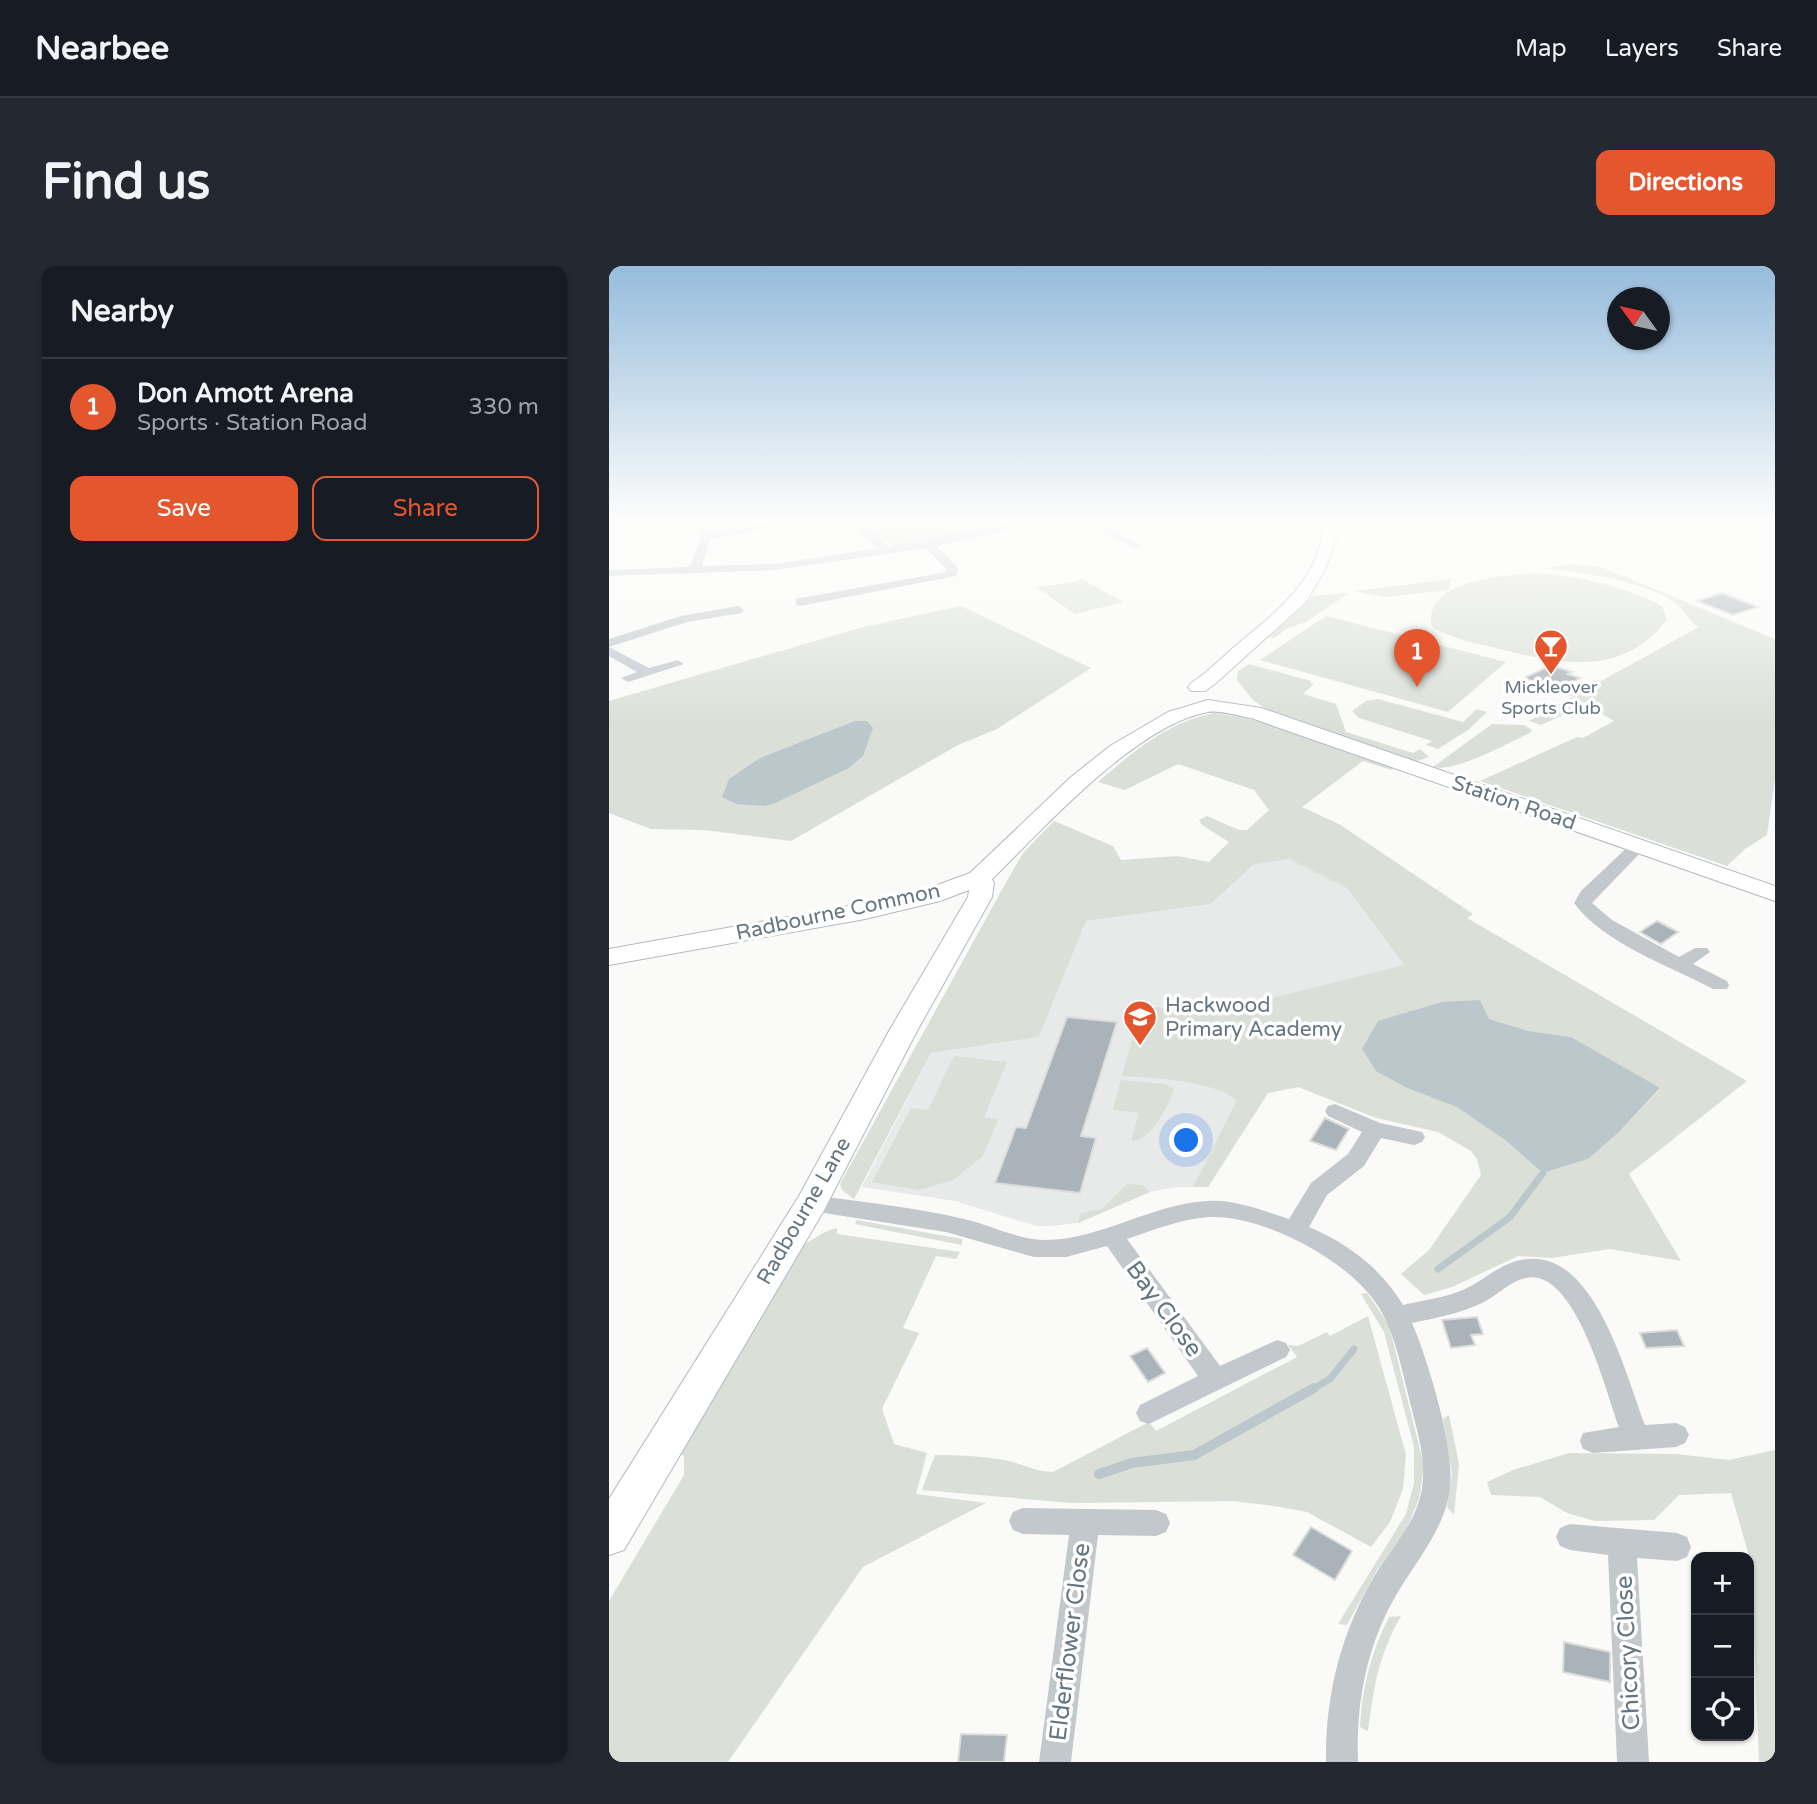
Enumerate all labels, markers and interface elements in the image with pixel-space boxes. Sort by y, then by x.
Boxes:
text: Nearbee [35,29,169,68]
text: Map [1515,34,1567,63]
text: Layers [1605,34,1679,63]
text: Share [1717,34,1782,63]
button: Directions [1596,150,1775,215]
text: Find us [42,153,210,212]
north arrow [1607,287,1670,350]
text: Nearby [70,293,174,330]
text: Don Amott Arena [137,378,354,409]
text: 1 [86,393,100,421]
text: 330 m [469,393,539,421]
text: Sports · Station Road [137,409,367,437]
button: Save [70,476,298,541]
button: Share [312,476,539,541]
bar icon: Mickleover Sports Club [1532,627,1570,676]
pin: 1 [1394,629,1440,687]
place label: Mickleover Sports Club [1501,676,1601,719]
street label: Station Road [1449,770,1579,836]
street label: Radbourne Common [734,878,942,946]
place label: Hackwood Primary Academy [1165,993,1342,1042]
school or university icon: Hackwood Primary Academy [1121,998,1159,1047]
your location [1169,1123,1203,1157]
street label: Radbourne Lane [752,1133,856,1289]
street label: Bay Close [1120,1255,1208,1363]
street label: Elderflower Close [1043,1541,1097,1743]
map controls [1691,1552,1754,1741]
button: + [1691,1552,1754,1615]
street label: Chicory Close [1609,1575,1647,1731]
button: − [1691,1615,1754,1678]
button: locate [1691,1678,1754,1741]

